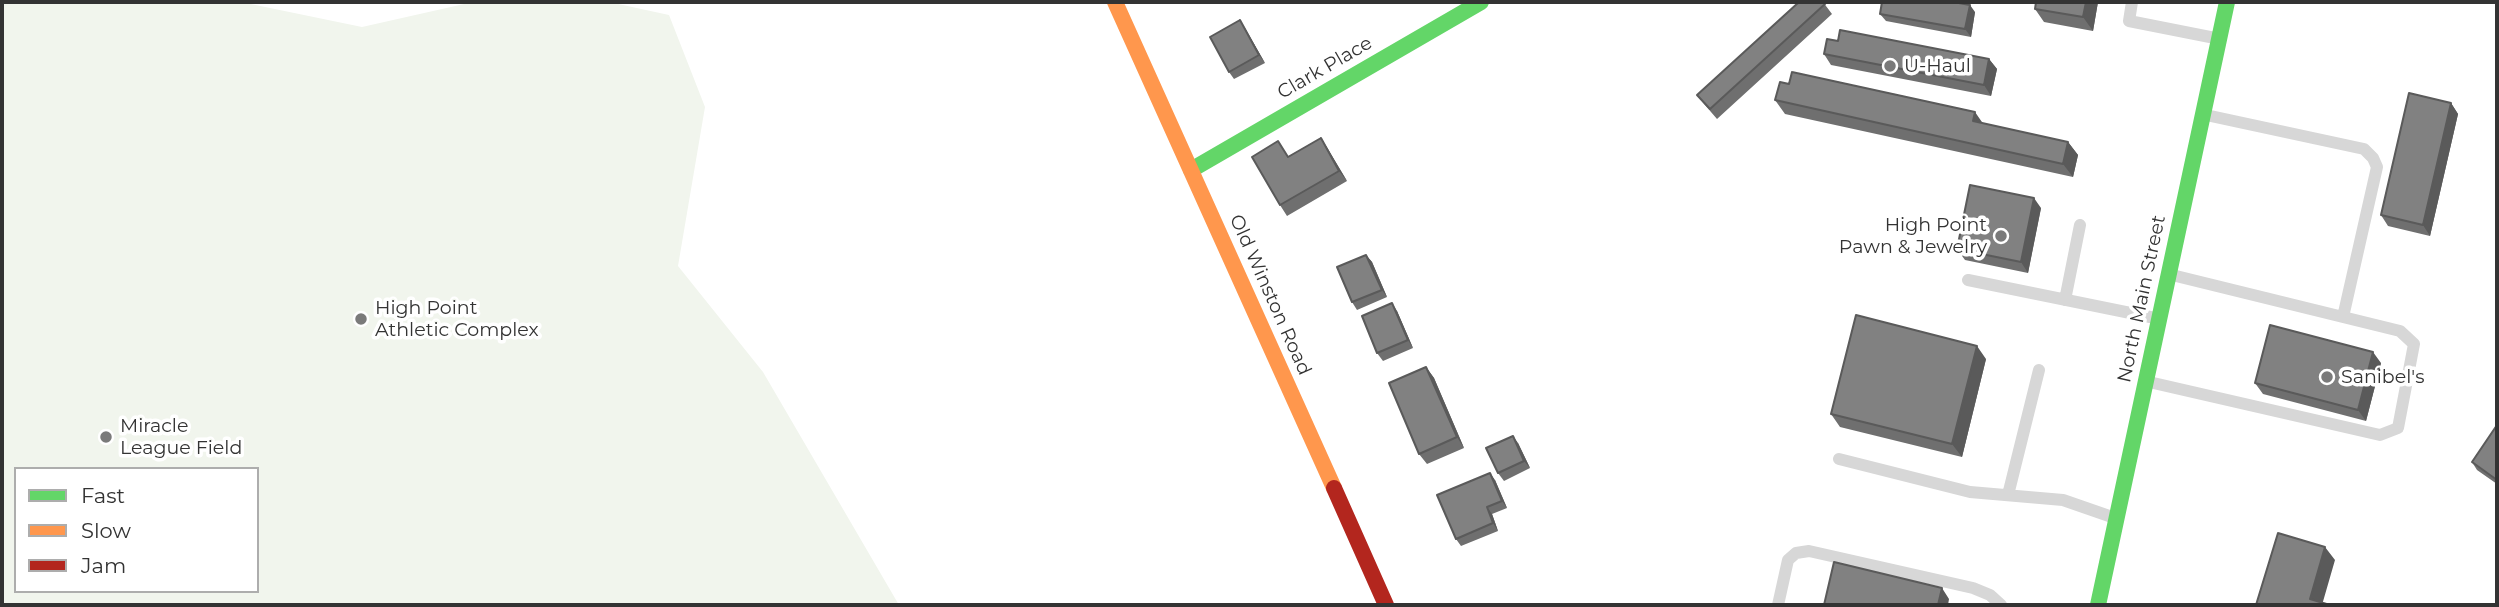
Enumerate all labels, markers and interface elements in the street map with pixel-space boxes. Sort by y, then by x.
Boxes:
street label: Clark Place [1274,32,1376,104]
place label: U-Haul [1904,55,1971,77]
marker: U-Haul [1882,58,1898,74]
street label: Old Winston Road [1224,211,1316,379]
street label: North Main Street [2113,213,2171,385]
place label: High Point Pawn & Jewelry [1839,214,1987,258]
marker: High Point Pawn & Jewelry [1993,228,2009,244]
place label: High Point Athletic Complex [375,297,539,341]
marker: High Point Athletic Complex [353,311,369,327]
place label: Sanibel's [2341,366,2424,388]
marker: Sanibel's [2319,369,2335,385]
place label: Miracle League Field [120,415,242,459]
marker: Miracle League Field [98,429,114,445]
legend [14,467,259,593]
text: Fast [81,483,125,508]
text: Slow [81,518,131,543]
text: Jam [81,553,126,578]

